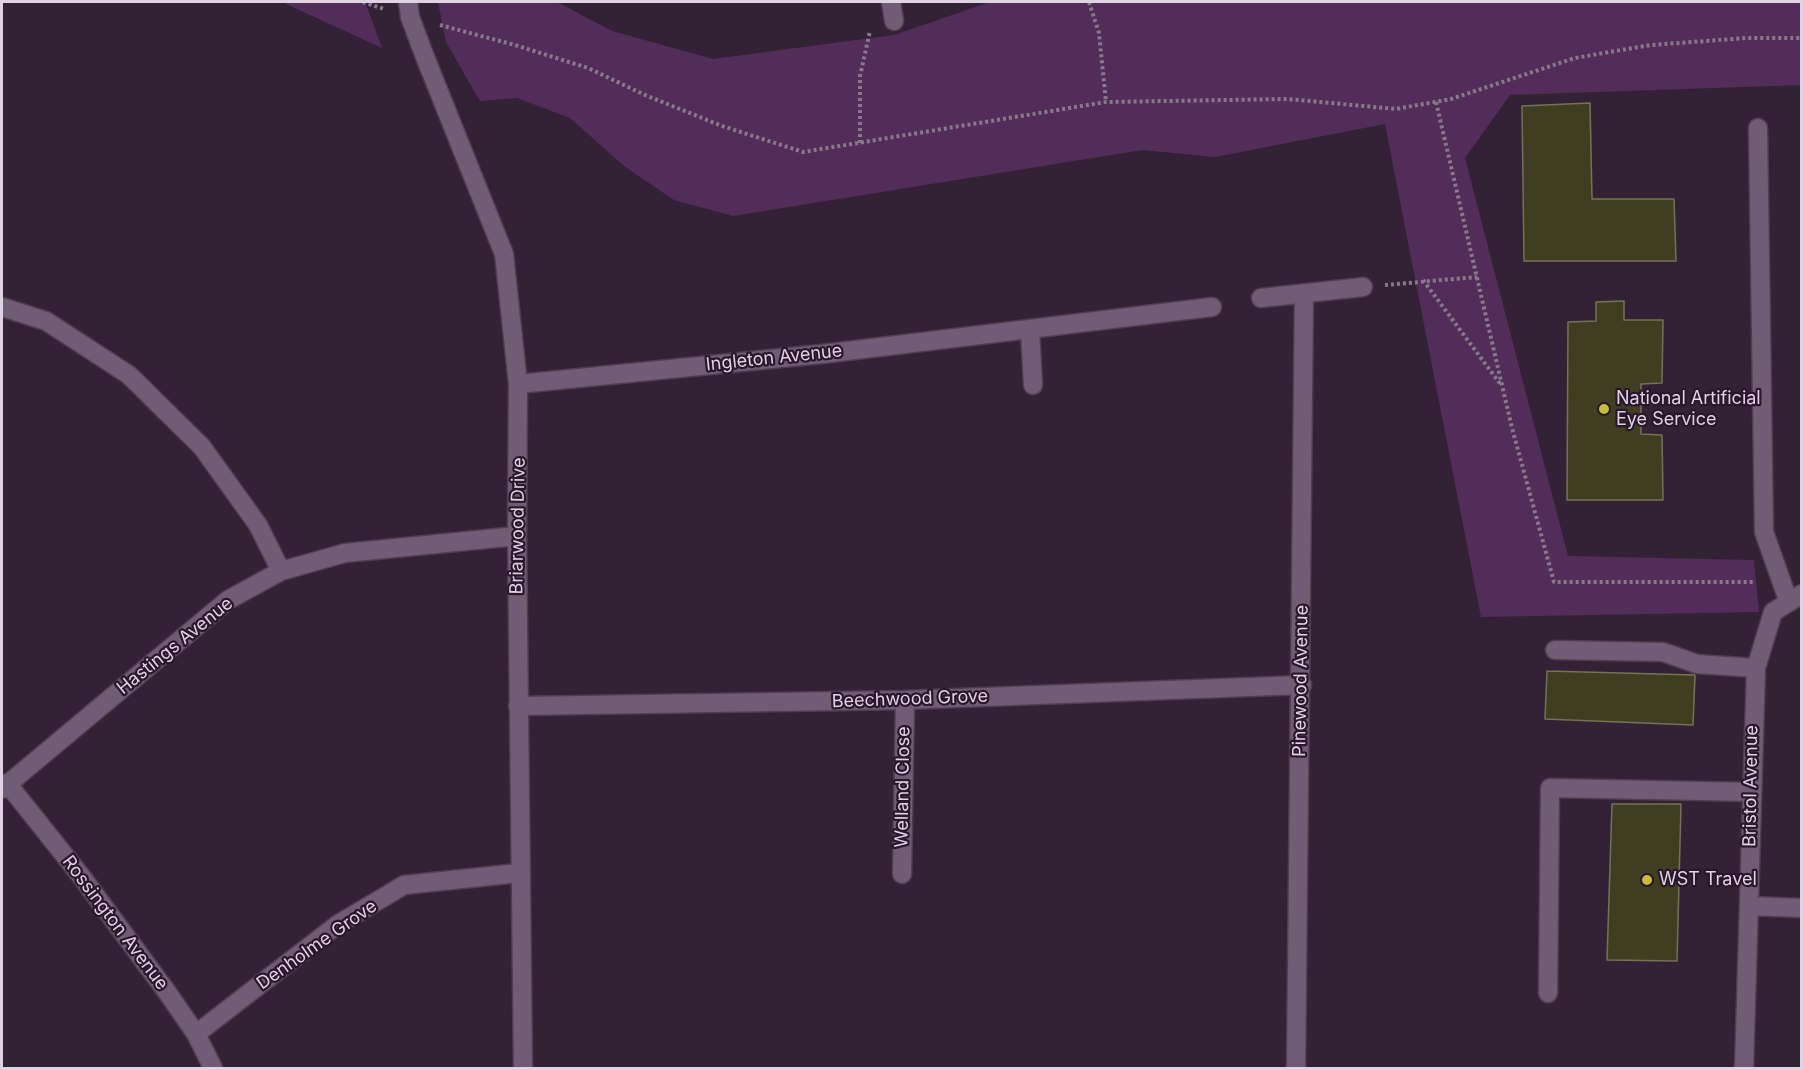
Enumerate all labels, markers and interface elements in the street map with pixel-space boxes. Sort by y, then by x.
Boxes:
street label: Ingleton Avenue [705,340,843,376]
place label: National Artificial Eye Service [1616,388,1761,430]
marker: National Artificial Eye Service [1597,402,1611,416]
street label: Briarwood Drive [506,457,530,595]
street label: Hastings Avenue [113,593,237,699]
street label: Pinewood Avenue [1289,605,1313,757]
street label: Beechwood Grove [831,685,989,713]
street label: Bristol Avenue [1739,725,1763,847]
street label: Welland Close [891,726,915,848]
street label: Rossington Avenue [57,852,173,994]
place label: WST Travel [1659,869,1757,891]
marker: WST Travel [1640,873,1654,887]
street label: Denholme Grove [253,895,381,995]

